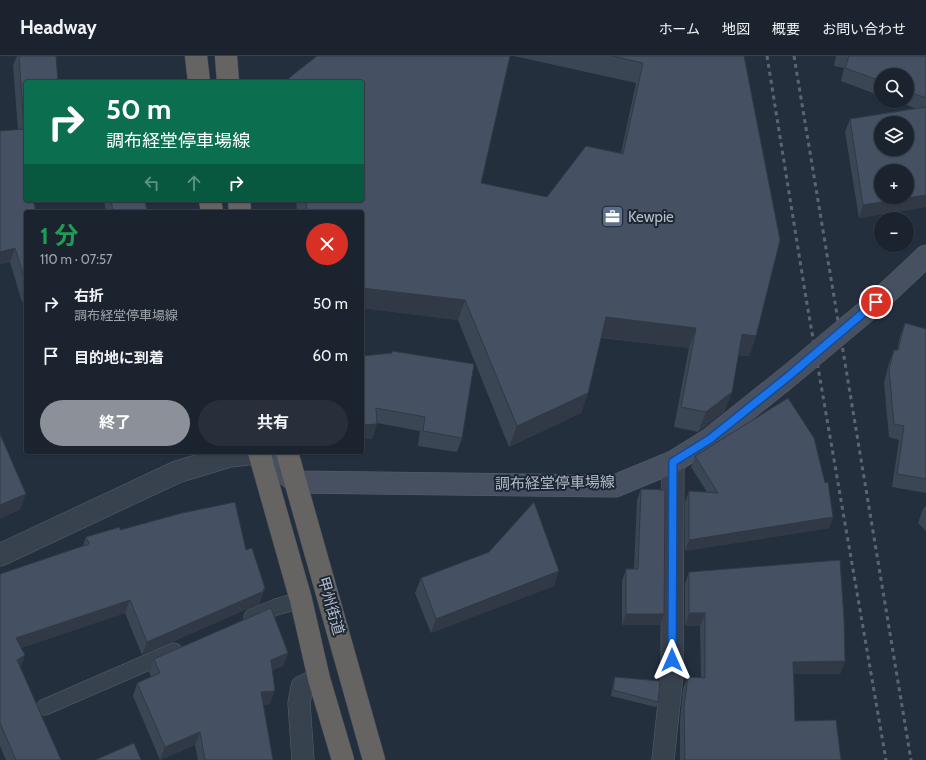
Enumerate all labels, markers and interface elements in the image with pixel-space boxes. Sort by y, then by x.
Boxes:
text: Headway [20,16,97,39]
text: ホーム [658,20,700,38]
text: 地図 [722,20,750,38]
text: 概要 [772,20,800,38]
text: お問い合わせ [822,20,906,38]
map controls [874,68,914,252]
button: search [874,68,914,108]
text: 50 m [106,92,171,126]
icon: right [40,96,92,148]
button: layers [874,116,914,156]
text: 調布経堂停車場線 [106,130,250,152]
button: + [874,164,914,204]
icon: left [141,172,163,194]
icon: ahead [183,172,205,194]
icon: right [225,172,247,194]
office icon: Kewpie [599,204,625,230]
place label: Kewpie [628,208,674,226]
button: − [874,212,914,252]
text: 1 分 [40,221,78,250]
button: close [306,223,348,265]
text: 110 m · 07:57 [40,251,113,267]
pin [859,285,893,319]
text: 右折 [74,287,104,305]
icon: arrive [865,291,887,313]
icon: right [40,293,62,315]
text: 50 m [313,295,348,313]
text: 調布経堂停車場線 [74,307,178,323]
icon: arrive [40,345,62,367]
text: 60 m [312,347,348,365]
text: 目的地に到着 [74,349,164,367]
button: 終了 [40,400,190,446]
button: 共有 [198,400,348,446]
street label: 調布経堂停車場線 [495,473,615,493]
street label: 甲州街道 [314,575,348,637]
position arrow [651,639,693,681]

